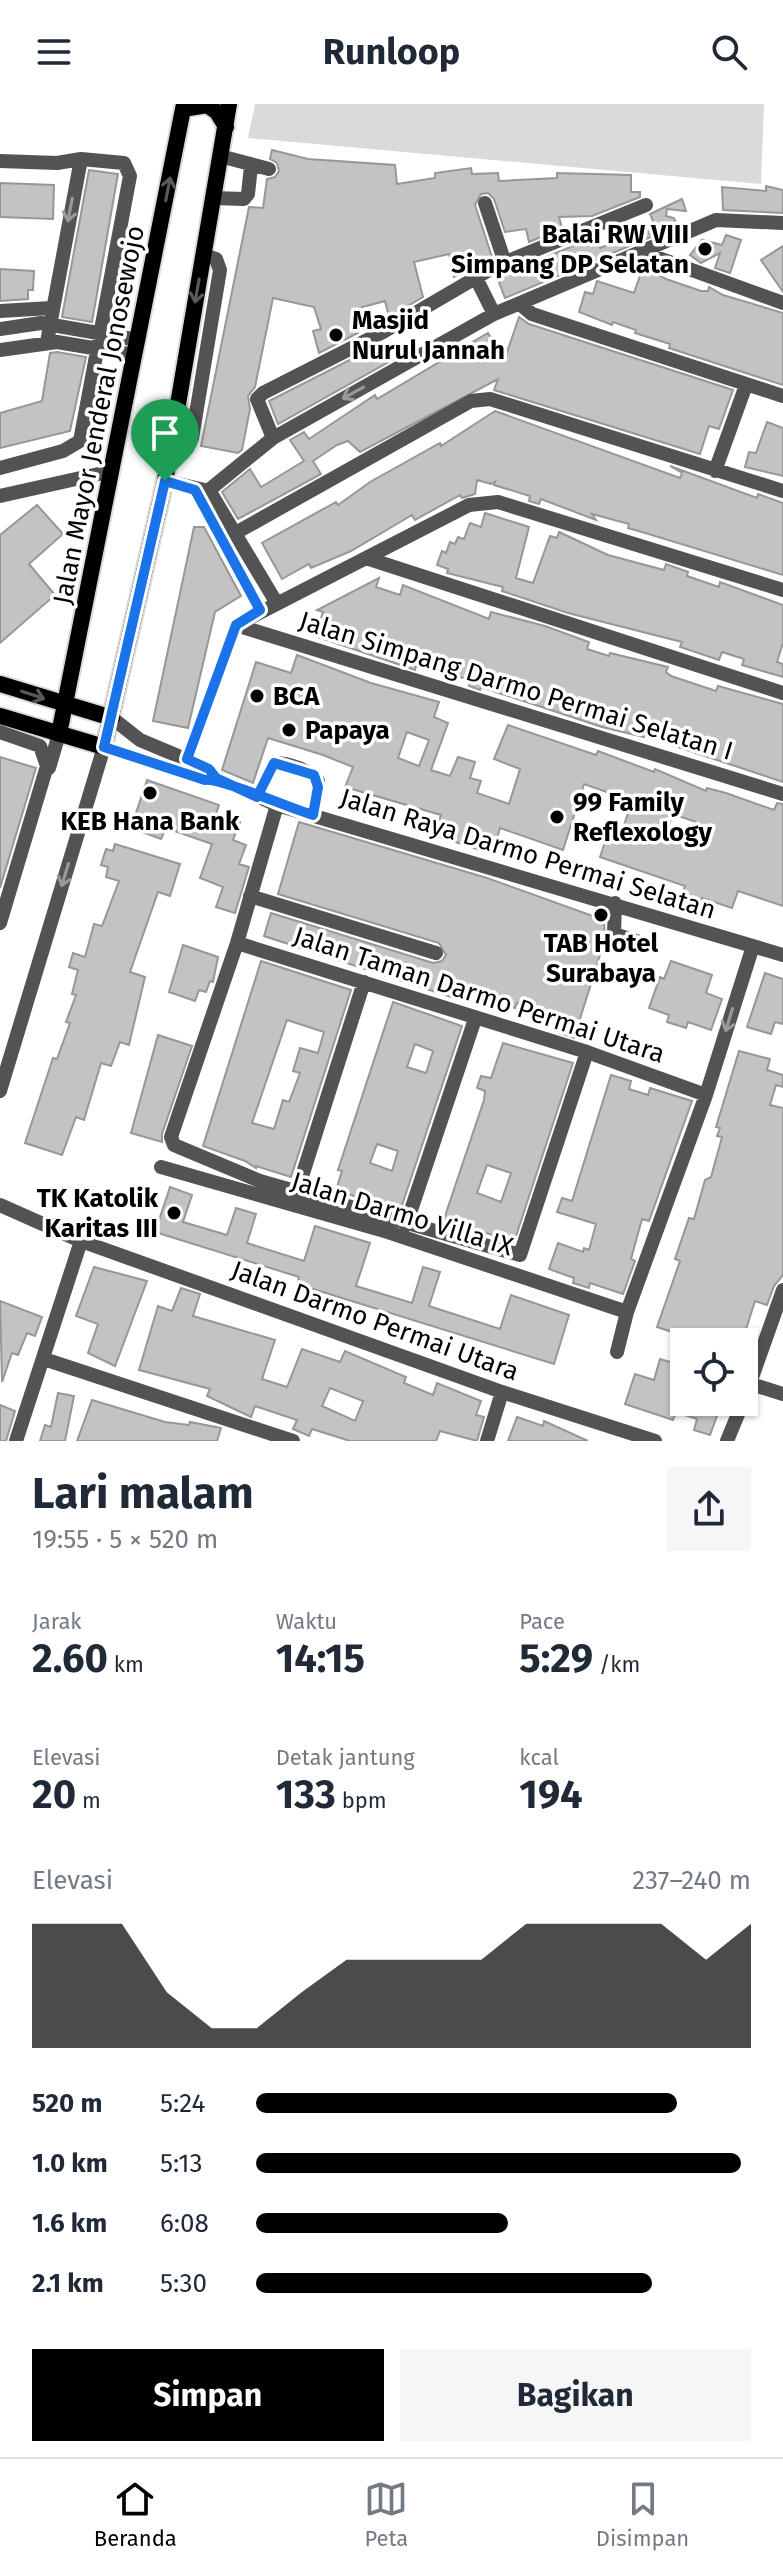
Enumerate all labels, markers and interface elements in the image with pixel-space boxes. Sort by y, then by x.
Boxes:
icon: menu [32,30,76,74]
text: Runloop [323,30,460,74]
icon: search [707,30,751,74]
one-way arrow [161,177,176,203]
one-way arrow [62,197,77,222]
place label: Balai RW VIII Simpang DP Selatan [451,219,689,280]
street label: Jalan Mayor Jenderal Jonosewojo [47,223,151,607]
marker: Balai RW VIII Simpang DP Selatan [696,240,714,258]
one-way arrow [188,278,203,303]
place label: Masjid Nurul Jannah [352,305,505,366]
marker: Masjid Nurul Jannah [327,326,345,344]
one-way arrow [341,386,365,401]
pin [131,399,199,481]
icon: arrive [143,411,187,455]
street label: Jalan Simpang Darmo Permai Selatan I [296,605,736,767]
place label: BCA [273,681,320,712]
marker: BCA [248,687,266,705]
one-way arrow [20,689,45,703]
place label: Papaya [305,715,390,746]
marker: Papaya [280,721,298,739]
street label: Jalan Raya Darmo Permai Selatan [337,782,719,926]
marker: KEB Hana Bank [141,784,159,802]
place label: 99 Family Reflexology [573,787,713,848]
place label: KEB Hana Bank [61,806,240,837]
marker: 99 Family Reflexology [548,808,566,826]
one-way arrow [57,862,71,887]
marker: TAB Hotel Surabaya [592,906,610,924]
street label: Jalan Taman Darmo Permai Utara [289,920,669,1070]
place label: TAB Hotel Surabaya [544,928,658,989]
one-way arrow [721,1007,736,1033]
street label: Jalan Darmo Villa IX [287,1166,517,1262]
place label: TK Katolik Karitas III [37,1183,159,1244]
marker: TK Katolik Karitas III [165,1204,183,1222]
street label: Jalan Darmo Permai Utara [227,1255,523,1387]
map controls [670,1328,758,1416]
button: locate [670,1328,758,1416]
text: Lari malam [32,1467,254,1520]
button: share [667,1467,751,1551]
text: 19:55 · 5 × 520 m [32,1524,218,1555]
text: Jarak [32,1608,82,1635]
text: Waktu [276,1608,337,1635]
text: Pace [519,1608,565,1635]
text: 2.60 [32,1635,108,1683]
text: 14:15 [276,1635,365,1683]
text: 5:29 [519,1635,593,1683]
text: km [108,1651,144,1678]
text: /km [593,1651,640,1678]
text: Elevasi [32,1744,101,1771]
text: Detak jantung [276,1744,415,1771]
text: kcal [519,1744,559,1771]
text: 20 [32,1771,76,1819]
text: 133 [276,1771,336,1819]
text: 194 [519,1771,583,1819]
text: m [76,1787,101,1814]
text: bpm [336,1787,387,1814]
text: Elevasi [32,1865,113,1896]
text: 237–240 m [632,1865,751,1896]
text: 520 m [32,2088,102,2119]
text: 5:24 [160,2088,205,2119]
text: 1.0 km [32,2148,108,2179]
text: 5:13 [160,2148,202,2179]
text: 1.6 km [32,2208,107,2239]
text: 6:08 [160,2208,209,2239]
text: 2.1 km [32,2268,104,2299]
text: 5:30 [160,2268,207,2299]
button: Simpan [32,2349,384,2441]
button: Bagikan [400,2349,751,2441]
tab: Beranda [94,2477,177,2552]
tab: Peta [364,2477,408,2552]
tab: Disimpan [596,2477,689,2552]

